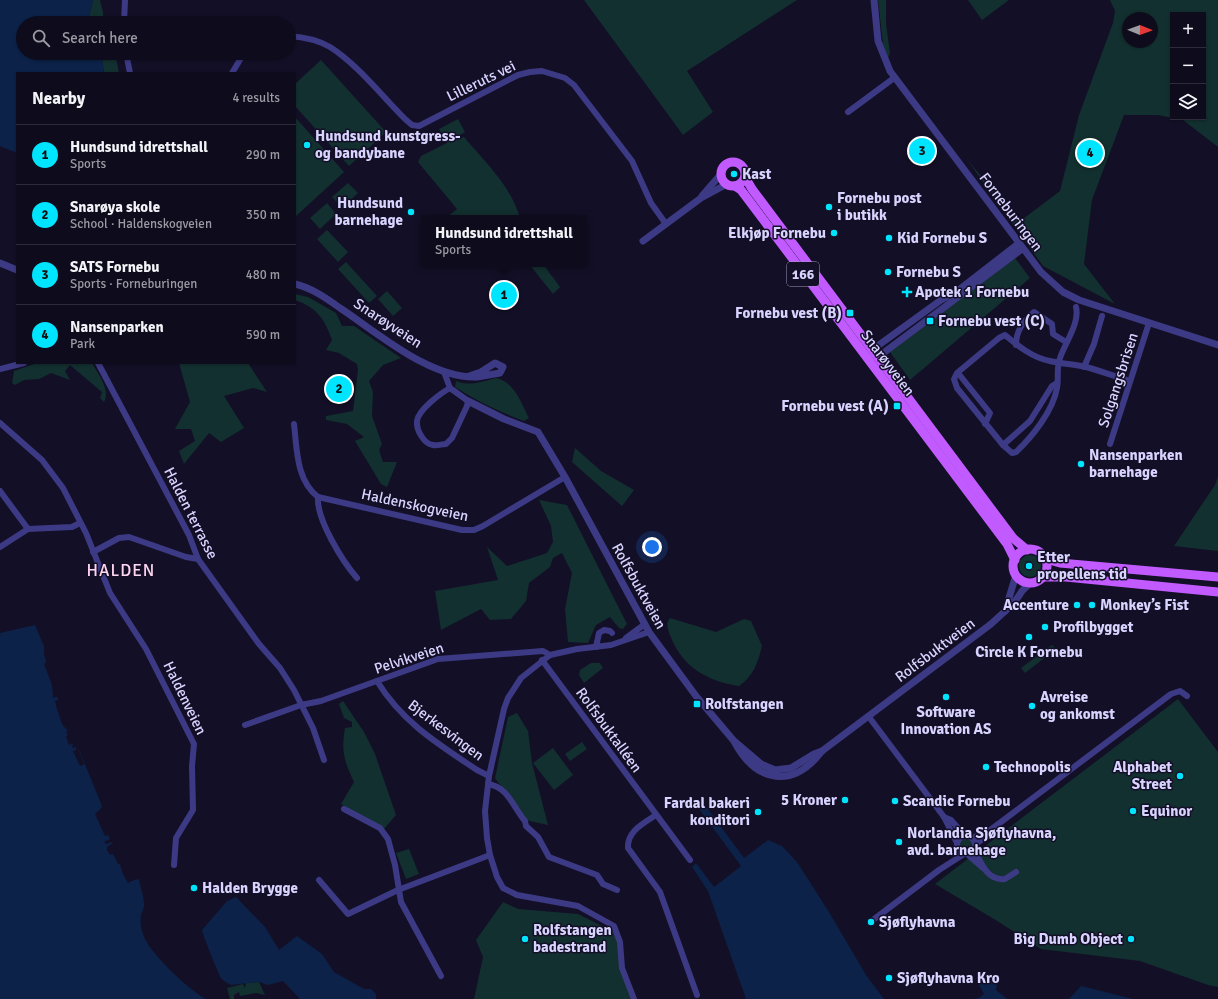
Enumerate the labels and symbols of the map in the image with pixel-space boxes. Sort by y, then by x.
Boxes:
north arrow [1122,12,1158,48]
street label: Lilleruts vei [444,57,518,105]
place label: Hundsund kunstgress- og bandybane [315,127,461,162]
pin: 3 [909,136,935,166]
pin: 4 [1077,138,1103,168]
marker: Hundsund kunstgress- og bandybane [302,140,312,150]
place label: Kast [742,165,772,183]
marker: Kast [729,169,739,179]
street label: Forneburingen [975,169,1047,255]
place label: Fornebu post i butikk [837,189,922,224]
place label: Hundsund barnehage [334,194,403,229]
marker: Fornebu post i butikk [824,202,834,212]
marker: Hundsund barnehage [406,207,416,217]
place label: Elkjøp Fornebu [728,224,826,242]
marker: Elkjøp Fornebu [829,228,839,238]
place label: Kid Fornebu S [897,229,987,247]
marker: Kid Fornebu S [884,233,894,243]
road number: 166 [787,262,819,286]
place label: Fornebu S [896,263,961,281]
marker: Fornebu S [883,267,893,277]
pin: 1 [491,280,517,310]
place label: Apotek 1 Fornebu [915,283,1029,301]
marker: Apotek 1 Fornebu [902,287,912,297]
street label: Snarøyveien [350,294,426,352]
place label: Fornebu vest (B) [735,304,842,322]
marker: Fornebu vest (B) [845,308,855,318]
place label: Fornebu vest (C) [938,312,1045,330]
marker: Fornebu vest (C) [925,316,935,326]
street label: Snarøyveien [857,326,919,400]
street label: Solgangsbrisen [1094,330,1142,430]
pin: 2 [326,374,352,404]
place label: Fornebu vest (A) [781,397,889,415]
marker: Fornebu vest (A) [892,401,902,411]
place label: Nansenparken barnehage [1089,446,1183,481]
marker: Nansenparken barnehage [1076,459,1086,469]
street label: Halden terrasse [160,464,222,562]
street label: Haldenskogveien [360,485,470,525]
your location [642,537,662,557]
street label: Rolfsbuktveien [608,540,670,632]
place label: Etter propellens tid [1037,548,1127,583]
district label: HALDEN [87,560,155,581]
marker: Etter propellens tid [1024,561,1034,571]
place label: Accenture [1003,596,1069,614]
place label: Monkey’s Fist [1100,596,1189,614]
marker: Accenture [1072,600,1082,610]
marker: Monkey’s Fist [1087,600,1097,610]
street label: Rolfsbuktveien [891,614,979,686]
place label: Profilbygget [1053,618,1134,636]
marker: Profilbygget [1040,622,1050,632]
marker: Circle K Fornebu [1024,632,1034,642]
street label: Pelvikveien [372,638,446,678]
place label: Circle K Fornebu [975,643,1083,661]
street label: Haldenveien [160,658,210,738]
street label: Rolfsbuktalléen [572,684,646,776]
place label: Avreise og ankomst [1040,688,1115,723]
marker: Software Innovation AS [941,692,951,702]
place label: Rolfstangen [705,695,784,713]
street label: Bjerkesvingen [405,696,487,764]
marker: Rolfstangen [692,699,702,709]
marker: Avreise og ankomst [1027,701,1037,711]
place label: Software Innovation AS [901,703,991,738]
place label: Technopolis [994,758,1071,776]
place label: Alphabet Street [1113,758,1172,793]
marker: Technopolis [981,762,991,772]
marker: Alphabet Street [1175,771,1185,781]
place label: 5 Kroner [781,791,837,809]
place label: Scandic Fornebu [903,792,1011,810]
place label: Fardal bakeri konditori [664,794,750,829]
marker: 5 Kroner [840,795,850,805]
marker: Scandic Fornebu [890,796,900,806]
place label: Equinor [1141,802,1192,820]
marker: Equinor [1128,806,1138,816]
marker: Fardal bakeri konditori [753,807,763,817]
place label: Norlandia Sjøflyhavna, avd. barnehage [907,824,1056,859]
marker: Norlandia Sjøflyhavna, avd. barnehage [894,837,904,847]
place label: Halden Brygge [202,879,298,897]
marker: Halden Brygge [189,883,199,893]
place label: Sjøflyhavna [879,913,956,931]
marker: Sjøflyhavna [866,917,876,927]
place label: Rolfstangen badestrand [533,921,612,956]
place label: Big Dumb Object [1014,930,1123,948]
marker: Rolfstangen badestrand [520,934,530,944]
marker: Big Dumb Object [1126,934,1136,944]
place label: Sjøflyhavna Kro [897,969,1000,987]
marker: Sjøflyhavna Kro [884,973,894,983]

